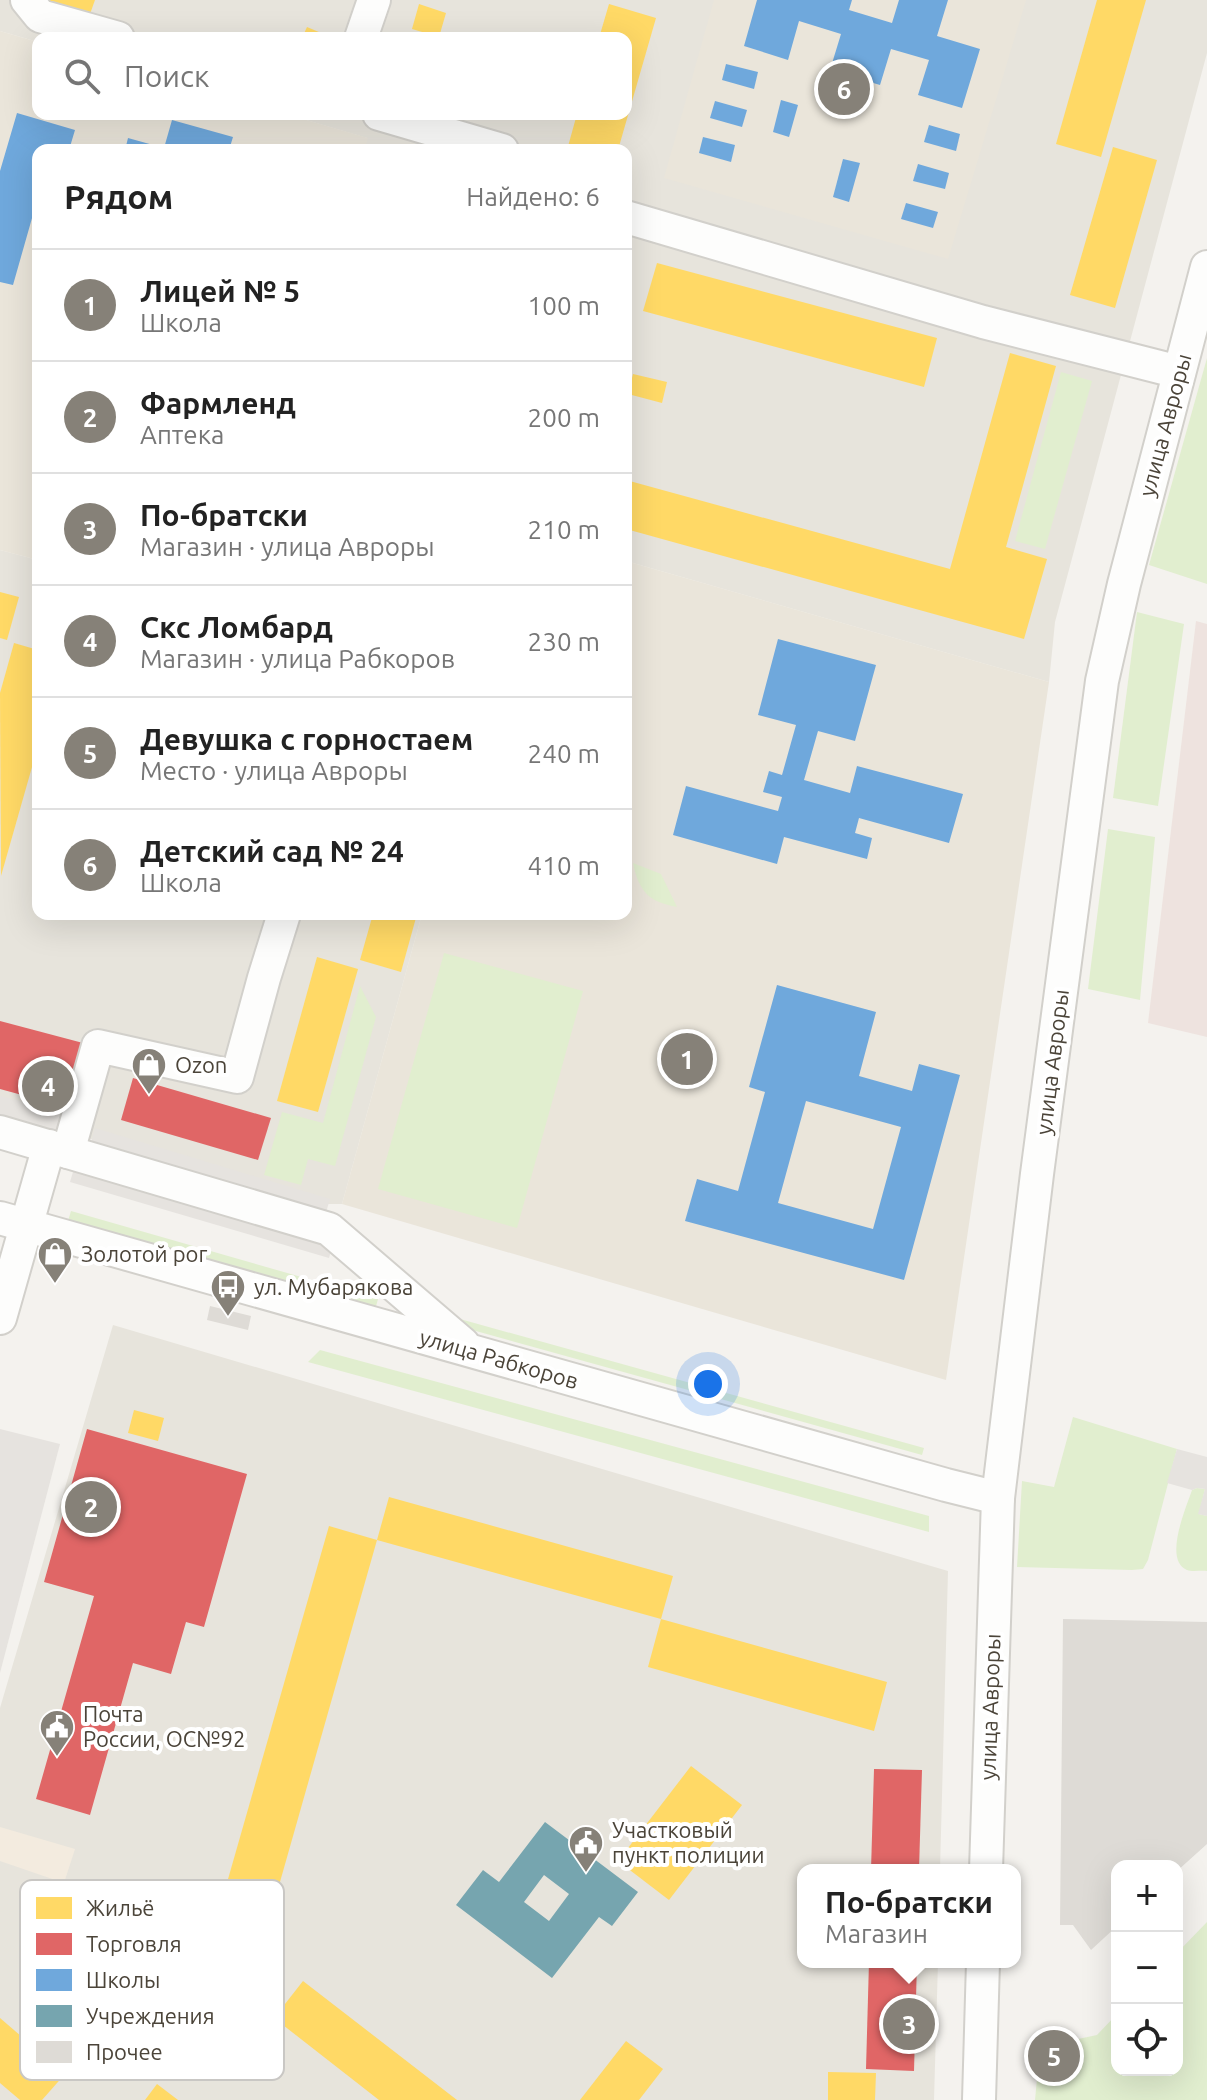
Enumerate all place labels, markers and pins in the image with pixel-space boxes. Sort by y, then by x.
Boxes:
pin: 6 [818,59,870,119]
pin: 1 [661,1029,713,1089]
shop icon: Ozon [130,1046,168,1096]
place label: Ozon [175,1052,227,1077]
pin: 4 [22,1056,74,1116]
shop icon: Золотой рог [36,1235,74,1285]
place label: Золотой рог [81,1241,207,1266]
bus stop icon: ул. Мубарякова [209,1268,247,1318]
place label: ул. Мубарякова [254,1274,413,1299]
pin: 2 [65,1477,117,1537]
place label: Почта России, ОС№92 [83,1701,245,1751]
public building icon: Почта России, ОС№92 [38,1708,76,1758]
place label: Участковый пункт полиции [612,1817,764,1867]
public building icon: Участковый пункт полиции [567,1824,605,1874]
pin: 3 [883,1994,935,2054]
pin: 5 [1028,2026,1080,2086]

